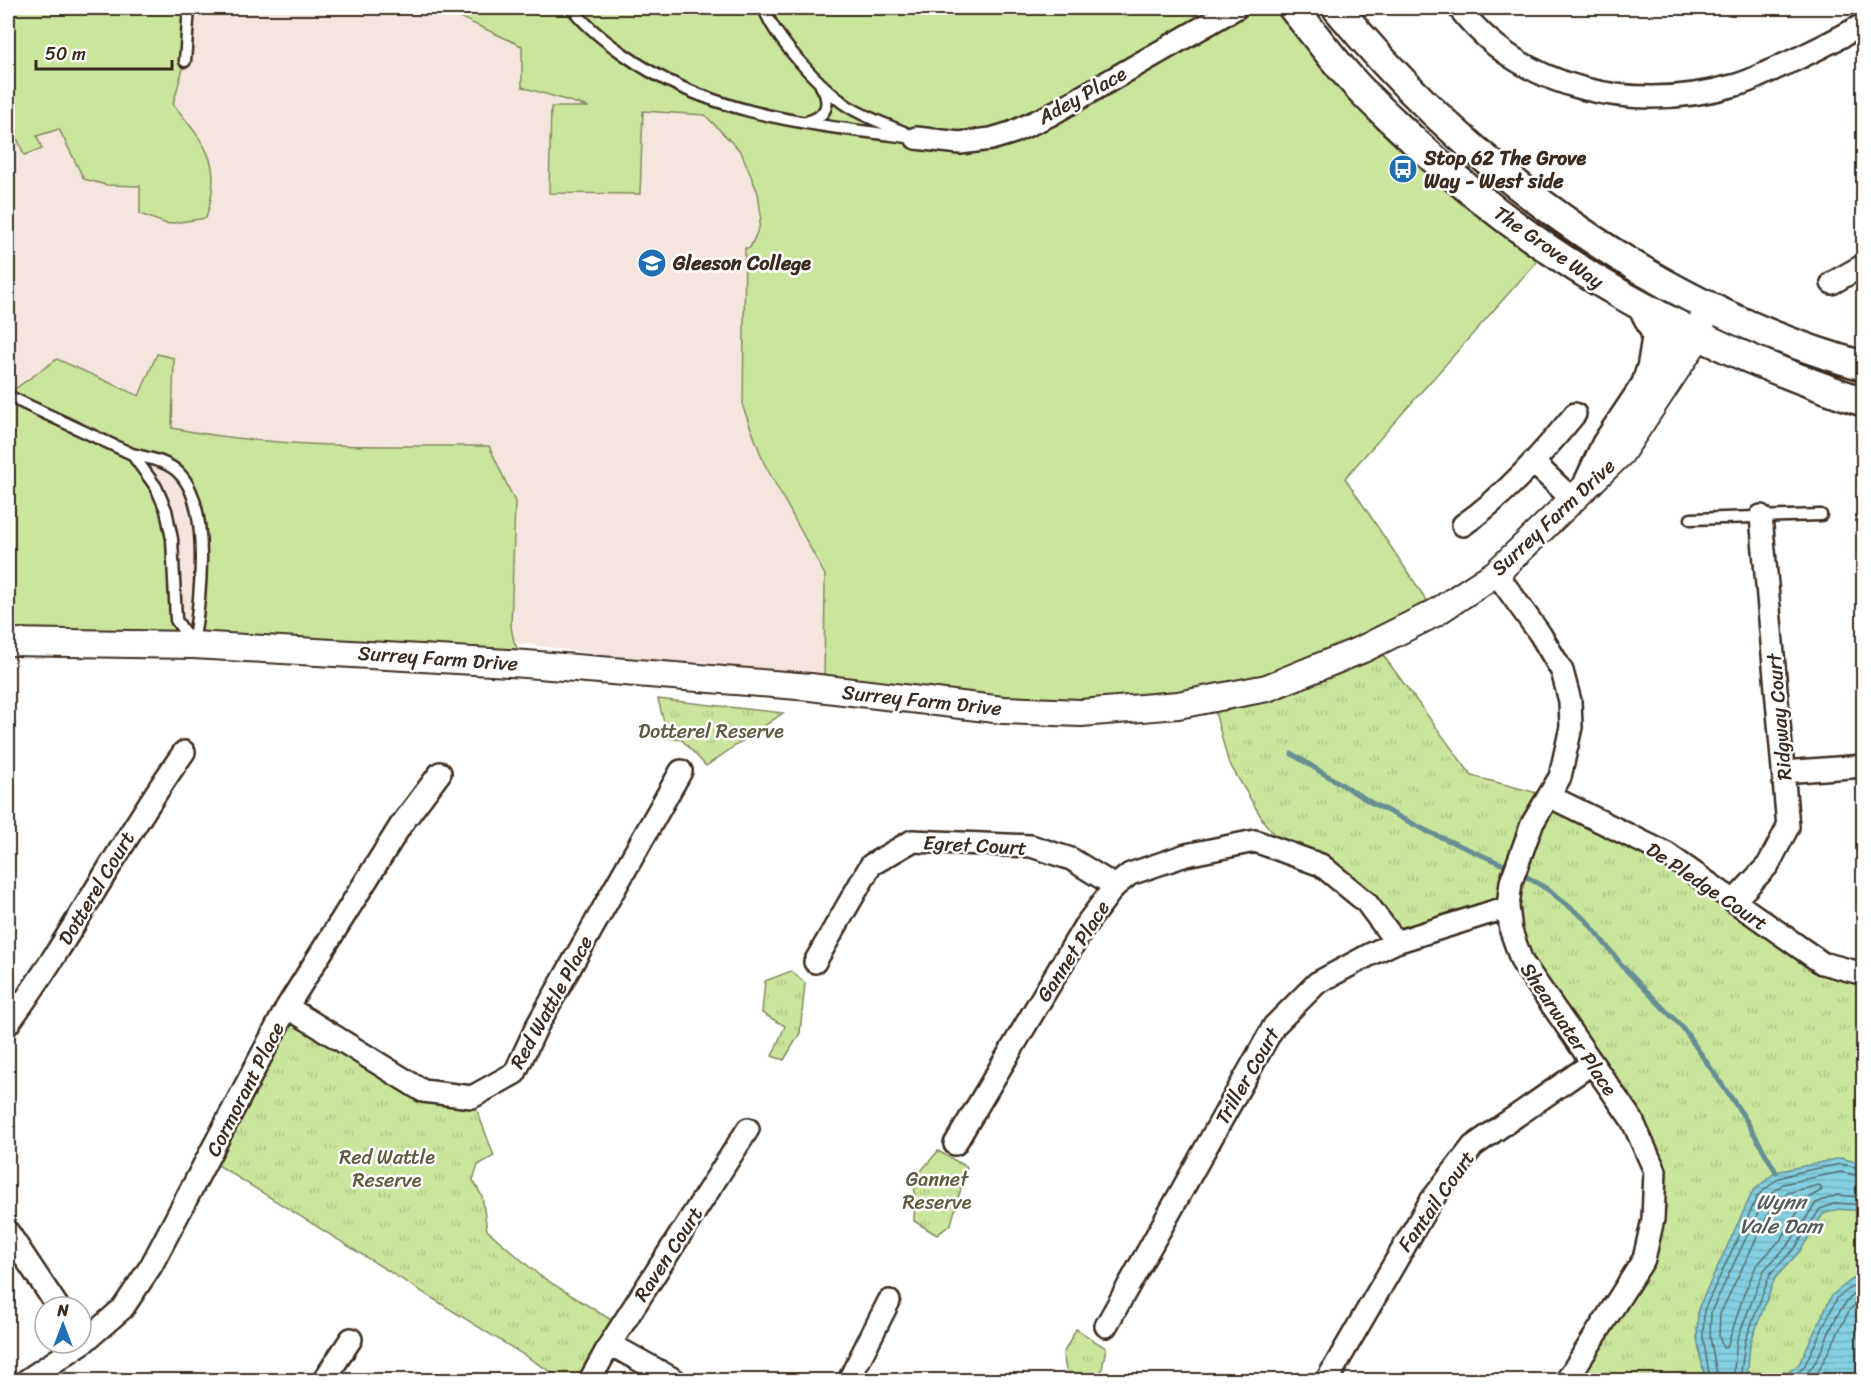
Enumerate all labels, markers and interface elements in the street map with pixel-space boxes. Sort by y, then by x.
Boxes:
scale bar [36,33,172,71]
text: 50 m [45,38,86,70]
street label: Adey Place [1030,56,1133,135]
place label: Stop 62 The Grove Way - West side [1423,141,1587,199]
bus stop icon: Stop 62 The Grove Way - West side [1387,153,1419,185]
street label: The Grove Way [1486,196,1612,299]
place label: Gleeson College [672,246,811,281]
school or university icon: Gleeson College [636,247,668,279]
street label: Surrey Farm Drive [1483,450,1624,585]
street label: Surrey Farm Drive [357,635,519,682]
street label: Ridgway Court [1756,651,1802,782]
street label: Surrey Farm Drive [840,675,1004,726]
park label: Dotterel Reserve [638,714,784,749]
street label: Dotterel Court [48,824,145,952]
street label: Egret Court [923,825,1028,866]
street label: De Pledge Court [1639,832,1775,940]
street label: Gannet Place [1027,893,1120,1009]
street label: Red Wattle Place [500,929,603,1076]
street label: Shearwater Place [1511,955,1627,1104]
street label: Cormorant Place [196,1016,295,1163]
street label: Triller Court [1205,1020,1290,1132]
park label: Red Wattle Reserve [339,1140,435,1198]
street label: Fantail Court [1388,1143,1485,1259]
park label: Gannet Reserve [902,1162,972,1220]
water label: Wynn Vale Dam [1739,1183,1824,1245]
street label: Raven Court [624,1199,713,1309]
north arrow [33,1295,93,1355]
text: N [56,1296,69,1325]

